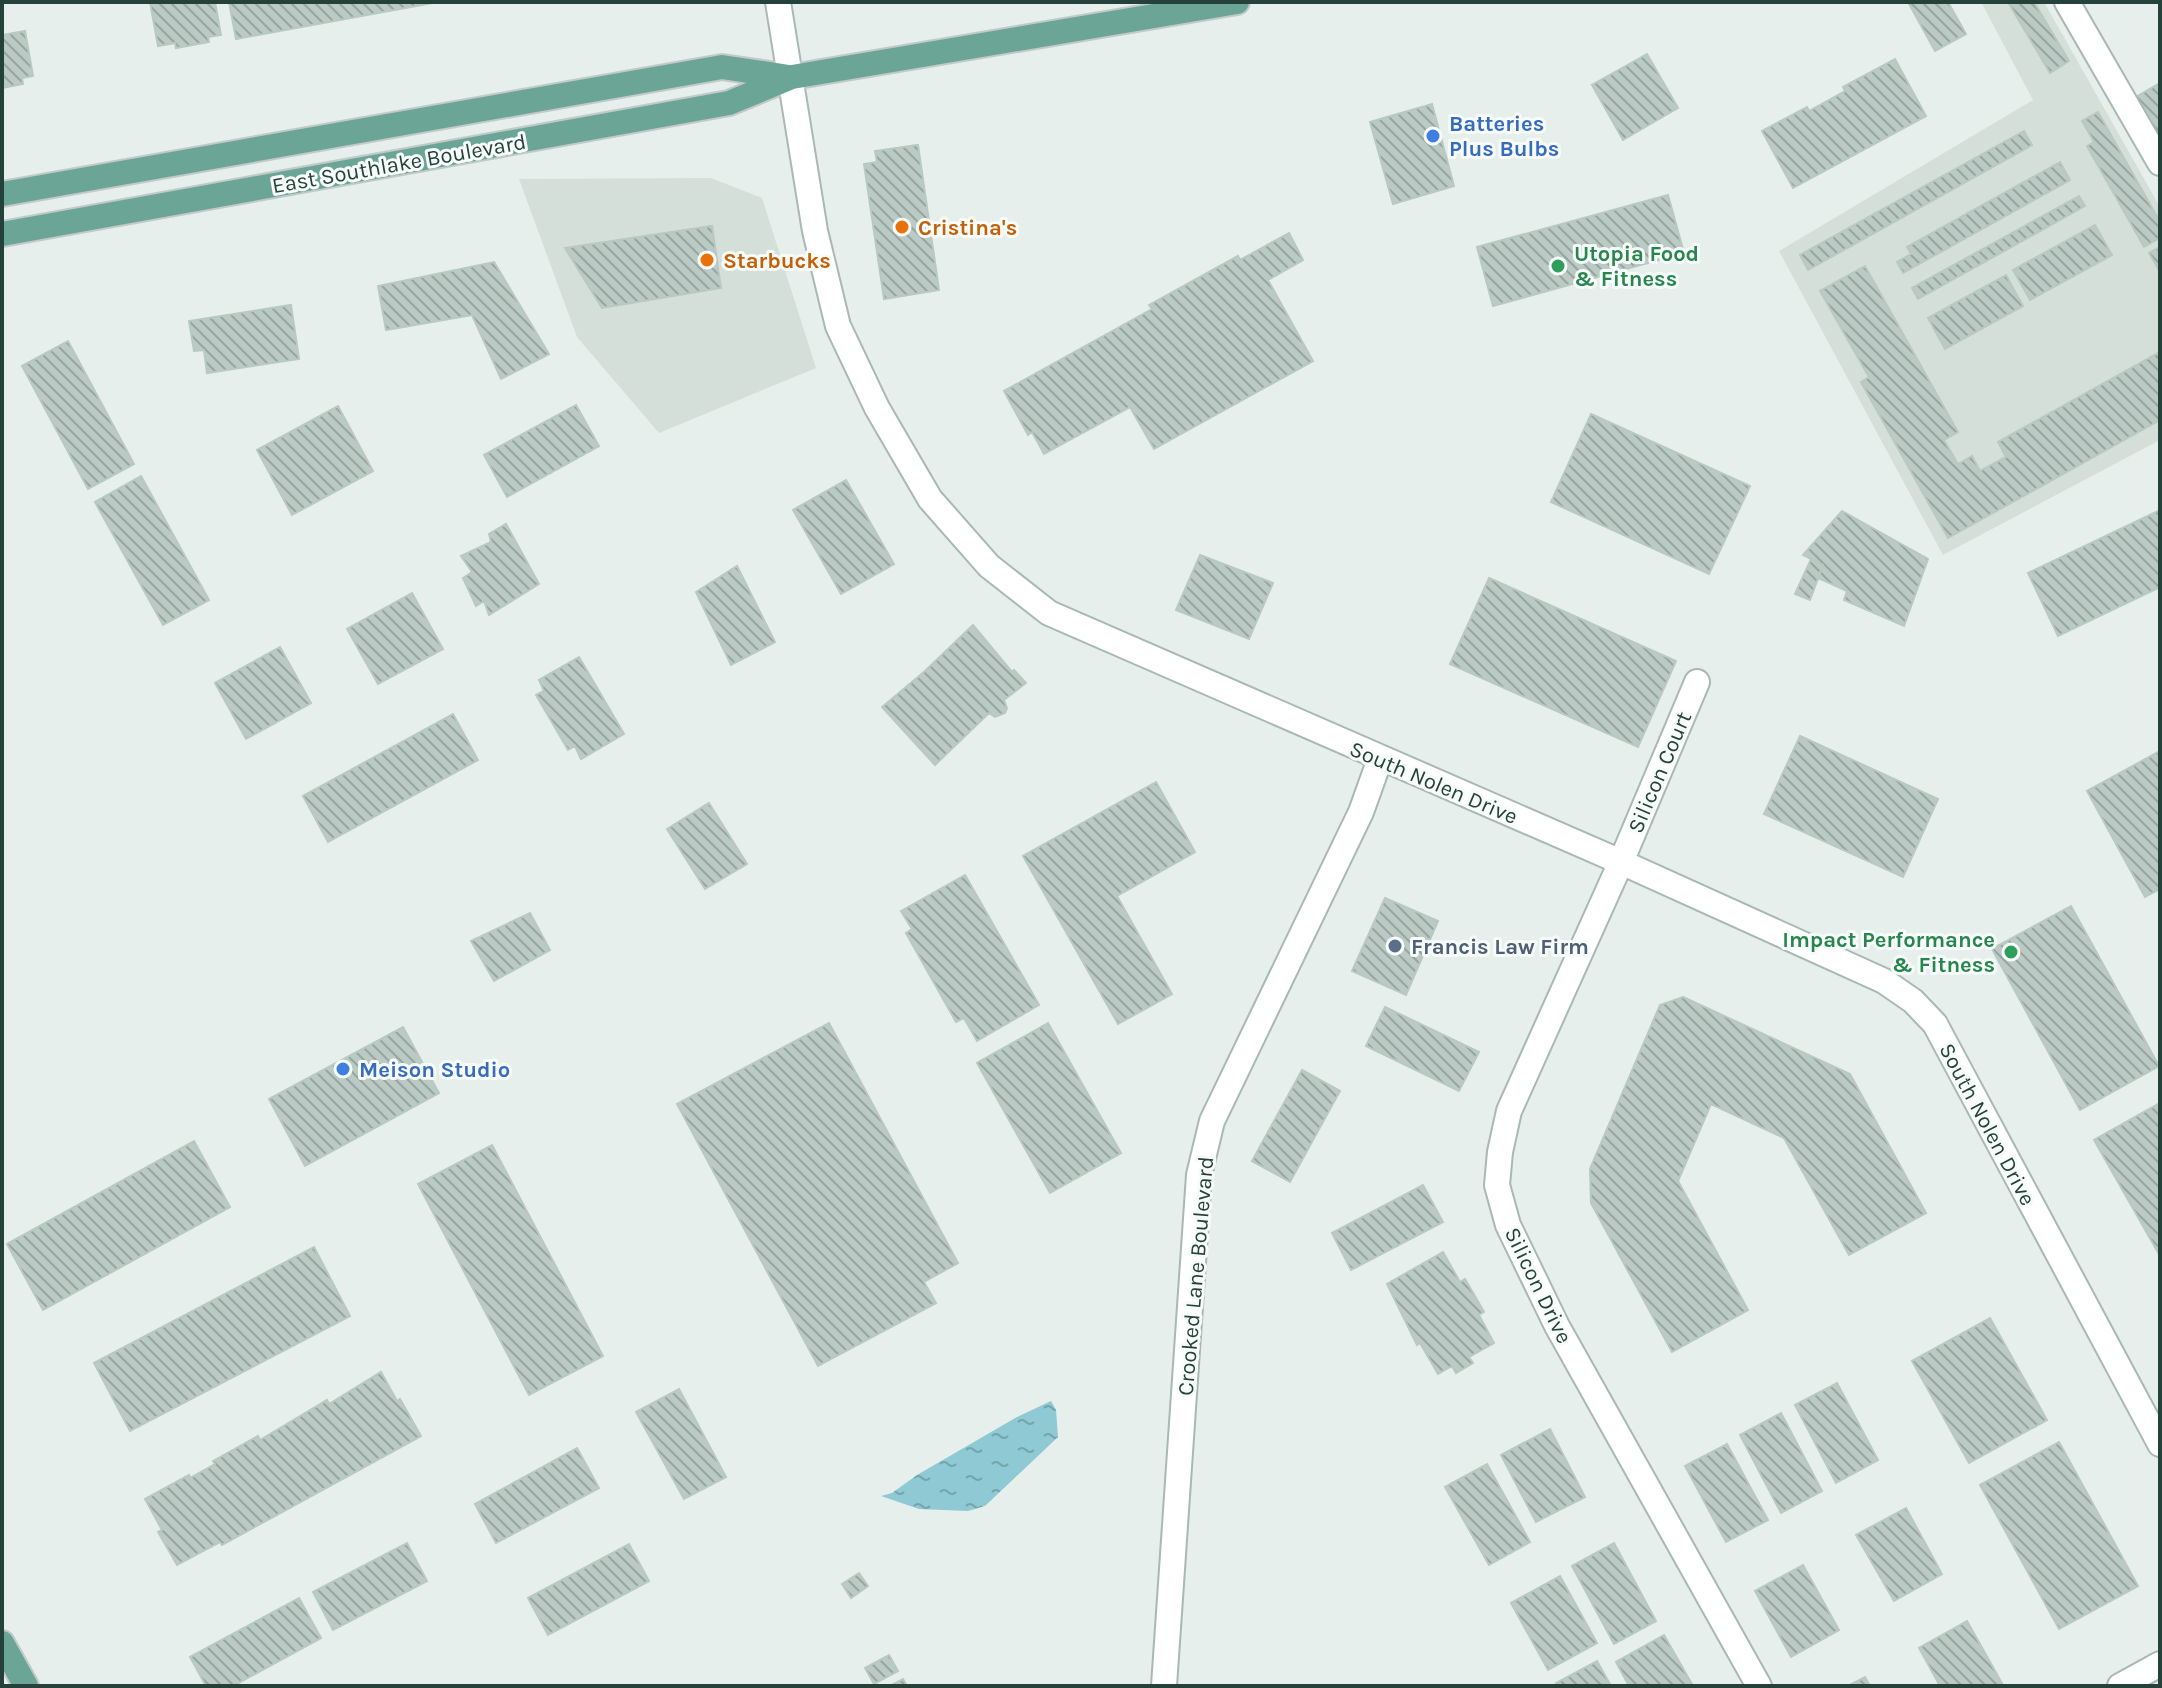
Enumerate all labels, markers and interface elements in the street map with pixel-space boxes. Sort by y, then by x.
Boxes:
place label: Batteries Plus Bulbs [1449,111,1559,162]
marker: Batteries Plus Bulbs [1424,127,1442,145]
street label: East Southlake Boulevard [270,129,528,199]
place label: Cristina's [918,215,1017,241]
marker: Cristina's [893,218,911,236]
place label: Utopia Food & Fitness [1574,241,1699,292]
place label: Starbucks [723,248,831,274]
marker: Starbucks [698,251,716,269]
marker: Utopia Food & Fitness [1549,257,1567,275]
street label: Silicon Court [1623,708,1697,837]
street label: South Nolen Drive [1346,736,1521,830]
place label: Impact Performance & Fitness [1782,927,1995,978]
place label: Francis Law Firm [1411,934,1589,960]
marker: Francis Law Firm [1386,937,1404,955]
marker: Impact Performance & Fitness [2002,943,2020,961]
street label: South Nolen Drive [1933,1039,2041,1210]
place label: Meison Studio [359,1057,510,1083]
marker: Meison Studio [334,1060,352,1078]
street label: Crooked Lane Boulevard [1173,1155,1219,1397]
street label: Silicon Drive [1499,1223,1577,1348]

